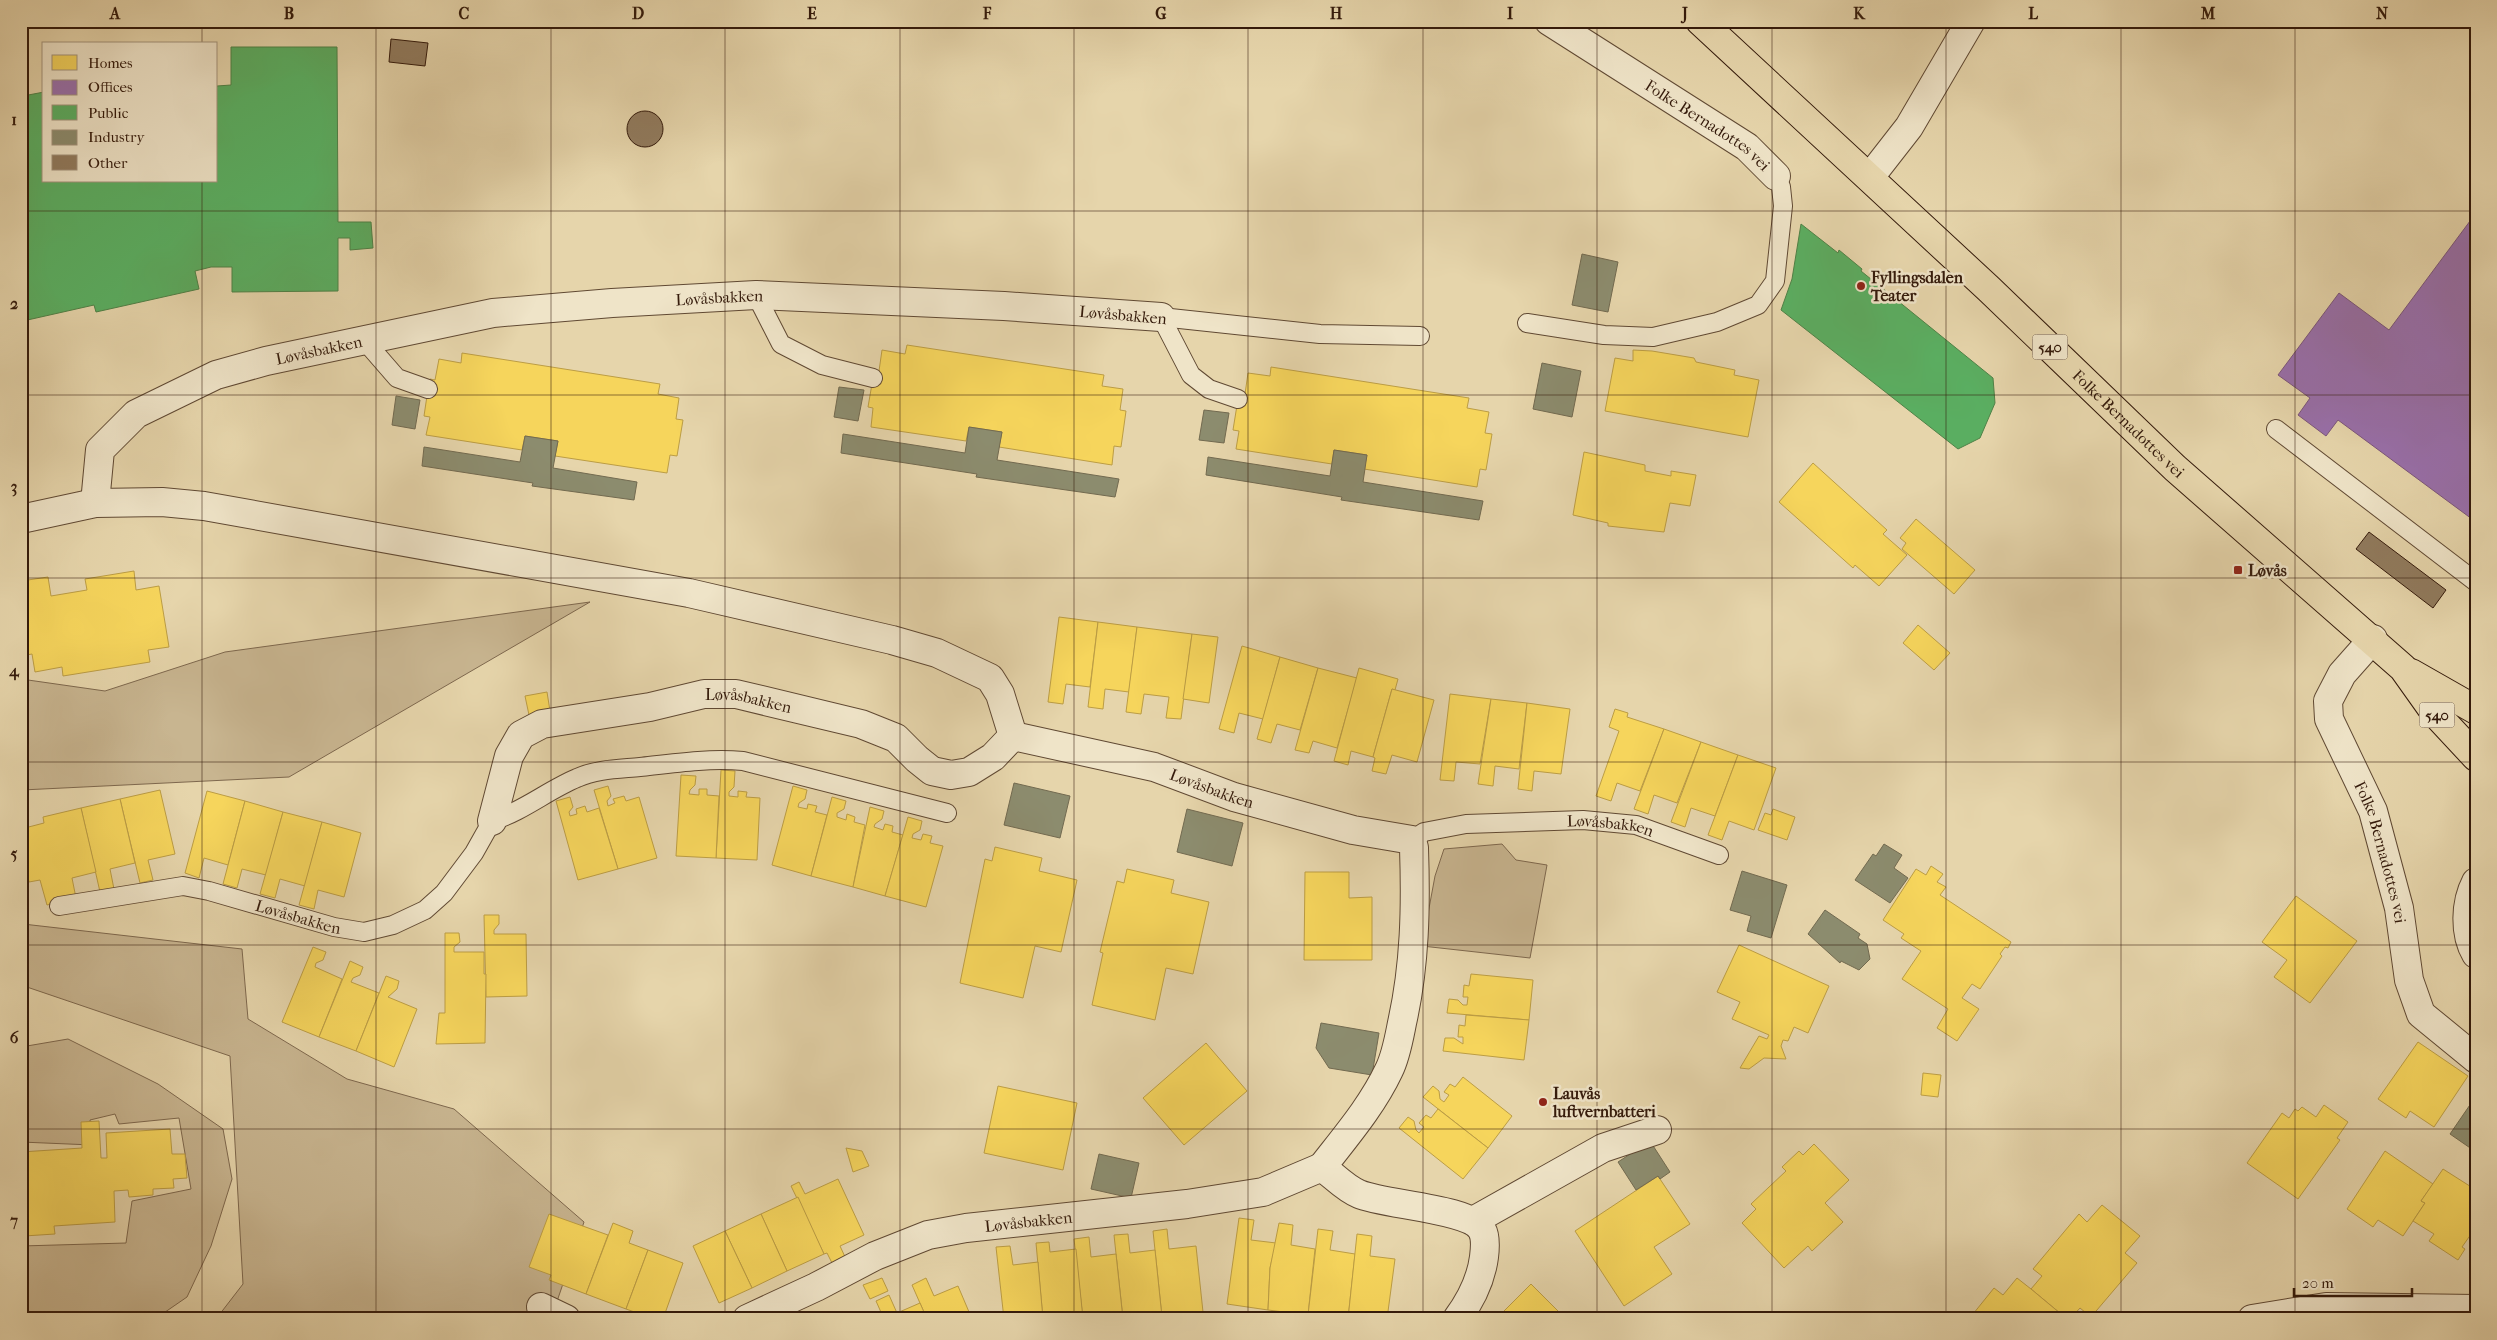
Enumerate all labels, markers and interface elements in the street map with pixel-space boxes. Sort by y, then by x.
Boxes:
text: A [109,4,121,23]
text: B [284,4,294,23]
text: C [459,4,470,23]
text: D [632,4,644,23]
text: E [807,4,817,23]
text: F [982,4,992,23]
text: G [1155,4,1167,23]
text: H [1330,4,1343,23]
text: I [1507,4,1514,23]
text: J [1680,4,1688,24]
text: K [1853,4,1866,23]
text: L [2028,4,2038,23]
text: M [2200,4,2216,23]
text: N [2376,4,2389,23]
legend [42,42,218,182]
text: Homes [88,54,133,72]
street label: Folke Bernadottes vei [1642,75,1775,175]
text: Offices [88,78,133,96]
text: Public [88,104,129,122]
text: 1 [11,110,17,129]
text: Industry [88,128,145,146]
text: Other [88,154,128,172]
place label: Fyllingsdalen Teater [1870,268,1964,305]
marker: Fyllingsdalen Teater [1855,280,1867,292]
street label: Løvåsbakken [675,285,764,309]
text: 2 [10,294,18,313]
street label: Løvåsbakken [1078,302,1168,328]
street label: Løvåsbakken [274,331,364,368]
road number: 540 [2032,334,2068,360]
street label: Folke Bernadottes vei [2069,365,2189,482]
text: 3 [11,477,17,497]
place label: Løvås [2248,561,2287,580]
marker: Løvås [2232,564,2244,576]
text: 4 [8,661,20,681]
street label: Løvåsbakken [705,685,794,717]
road number: 540 [2420,702,2454,728]
street label: Løvåsbakken [1167,764,1257,812]
street label: Folke Bernadottes vei [2351,778,2411,925]
street label: Løvåsbakken [1566,810,1657,840]
text: 5 [11,844,18,863]
street label: Løvåsbakken [253,895,343,938]
text: 6 [10,1028,19,1047]
place label: Lauvås luftvernbatteri [1552,1084,1656,1121]
marker: Lauvås luftvernbatteri [1537,1096,1549,1108]
street label: Løvåsbakken [984,1207,1074,1235]
text: 7 [9,1211,18,1230]
scale bar [2294,1265,2412,1297]
text: 20 m [2302,1274,2334,1292]

